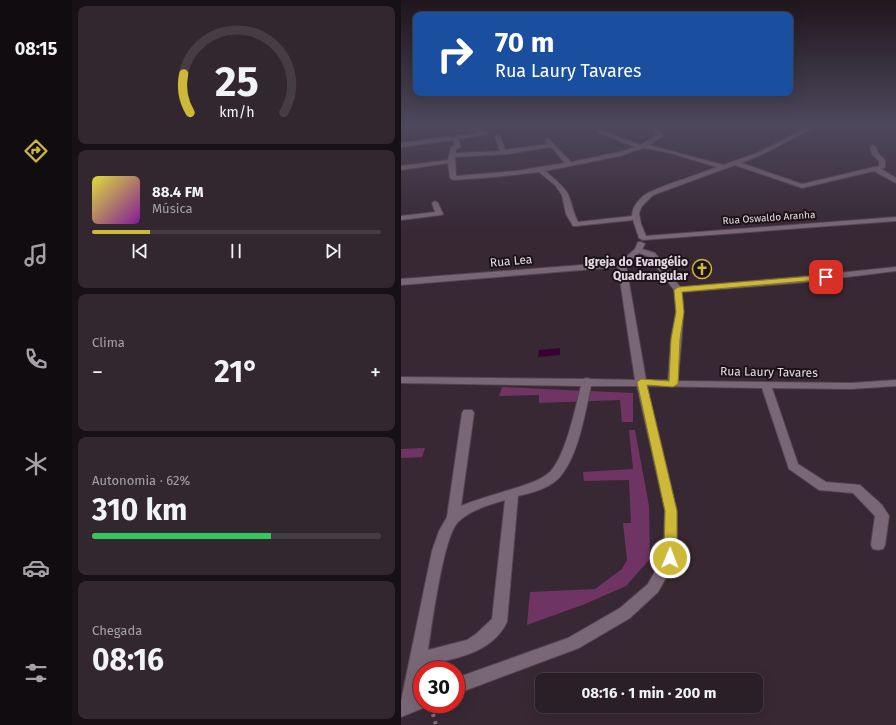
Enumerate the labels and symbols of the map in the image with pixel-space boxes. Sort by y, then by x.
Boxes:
street label: Rua Oswaldo Aranha [722,209,816,227]
street label: Rua Lea [489,252,533,270]
place label: Igreja do Evangélio Quadrangular [585,255,688,283]
church icon: Igreja do Evangélio Quadrangular [691,258,713,280]
pin [809,260,843,294]
street label: Rua Laury Tavares [720,364,818,380]
position arrow [649,537,691,579]
speed limit sign: 30 [413,661,465,713]

